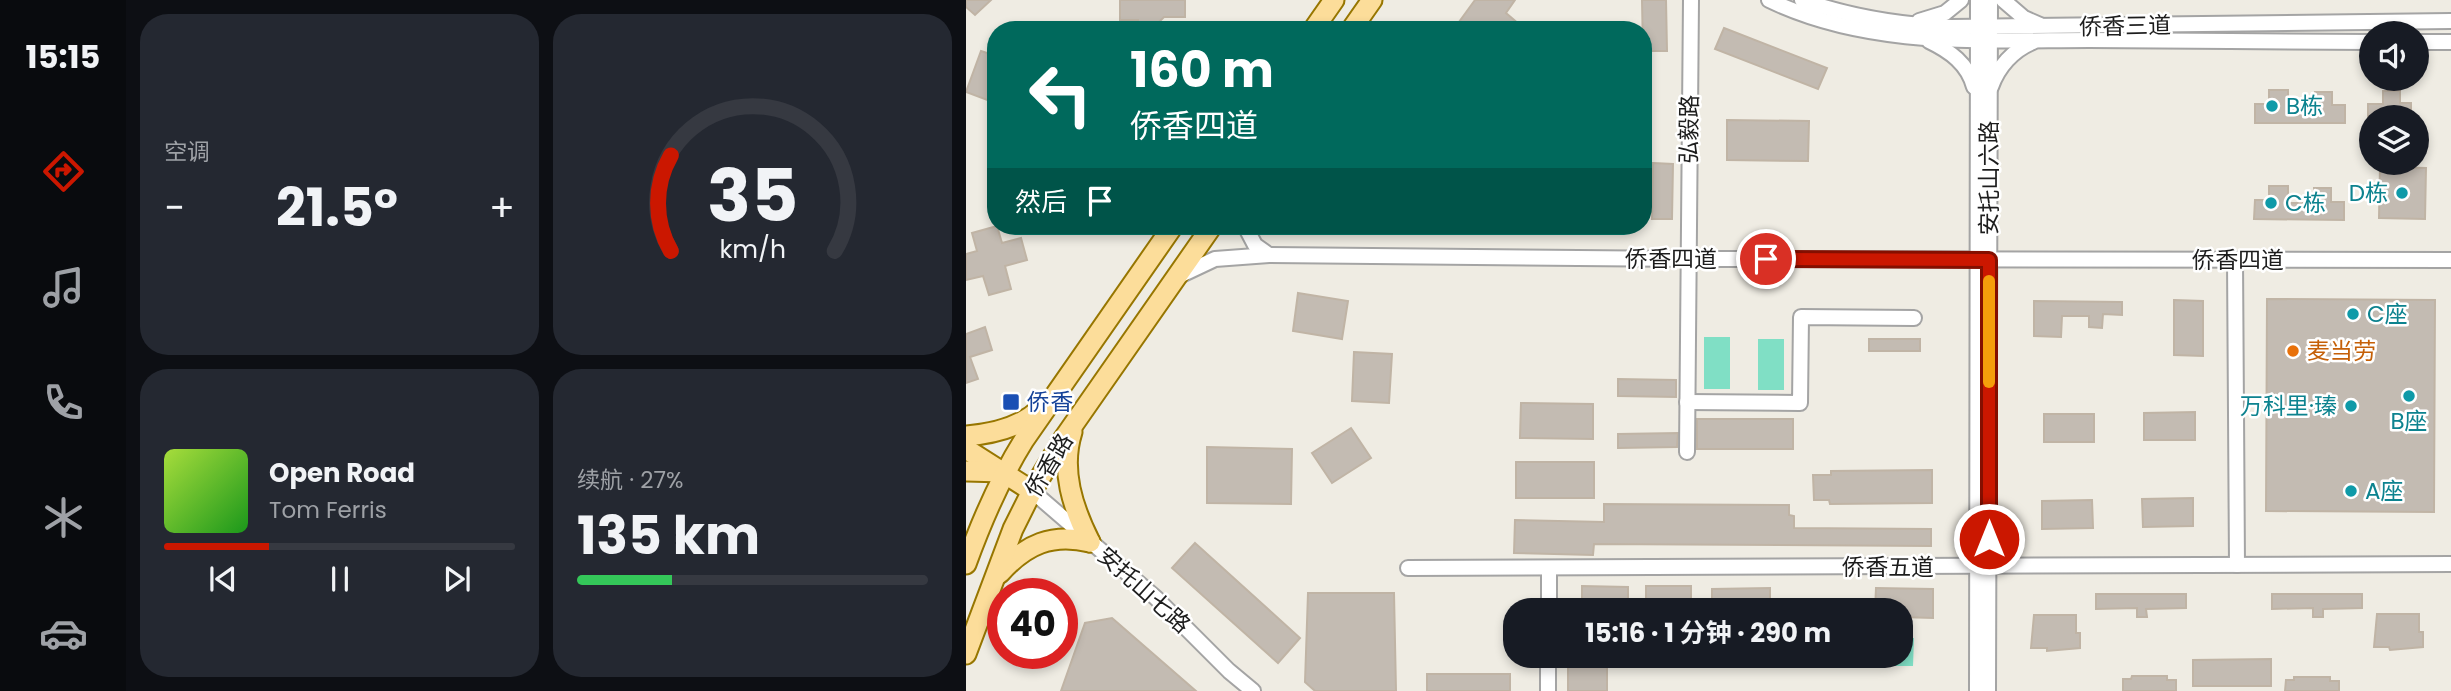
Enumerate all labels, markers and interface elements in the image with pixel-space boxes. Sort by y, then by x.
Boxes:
street label: 侨香三道 [2079,9,2171,43]
map controls [2359,21,2429,175]
button: sound [2359,21,2429,91]
text: 15:15 [26,34,100,79]
text: 160 m [1130,36,1274,104]
icon: left [1015,49,1106,140]
place label: B栋 [2286,90,2323,122]
street label: 弘毅路 [1672,94,1706,164]
marker: B栋 [2264,98,2280,114]
text: 侨香四道 [1130,103,1258,148]
button: layers [2359,105,2429,175]
street label: 安托山六路 [1973,121,2005,236]
text: 空调 [164,136,210,168]
text: 35 [707,145,798,246]
icon: directions [39,147,88,196]
text: 21.5° [276,171,398,244]
place label: D栋 [2349,177,2388,209]
text: − [164,181,185,234]
text: + [489,181,515,234]
icon: arrive [1081,182,1119,220]
text: 然后 [1015,184,1067,220]
marker: D栋 [2394,185,2410,201]
place label: C栋 [2285,187,2326,219]
marker: C栋 [2263,195,2279,211]
pin [1736,229,1796,289]
text: km/h [719,231,786,266]
icon: arrive [1747,240,1785,278]
street label: 侨香四道 [1625,243,1717,275]
street label: 侨香四道 [2192,244,2284,276]
icon: music [39,263,88,312]
place label: C座 [2367,298,2408,330]
marker: C座 [2345,306,2361,322]
place label: 麦当劳 [2307,335,2376,367]
marker: 麦当劳 [2285,343,2301,359]
icon: phone [39,378,88,427]
place label: 侨香 [1027,386,1073,418]
marker: B座 [2401,388,2417,404]
place label: 万科里·瑧 [2240,390,2337,422]
marker: 侨香 [1001,392,1021,412]
marker: 万科里·瑧 [2343,398,2359,414]
place label: B座 [2390,405,2428,437]
street label: 侨香路 [1018,427,1080,503]
text: Open Road [269,455,415,491]
text: 续航 · 27% [577,464,683,496]
place label: A座 [2365,475,2404,507]
marker: A座 [2343,483,2359,499]
icon: climate [39,493,88,542]
text: Tom Ferris [269,494,387,526]
text: 135 km [577,499,760,572]
position arrow [1952,502,2026,576]
street label: 安托山七路 [1091,540,1197,640]
street label: 侨香五道 [1842,551,1934,583]
icon: previous [204,560,242,598]
icon: pause [321,560,359,598]
icon: next [438,560,476,598]
speed limit sign: 40 [987,578,1078,669]
icon: car [39,609,88,658]
text: 15:16 · 1 分钟 · 290 m [1585,615,1831,651]

